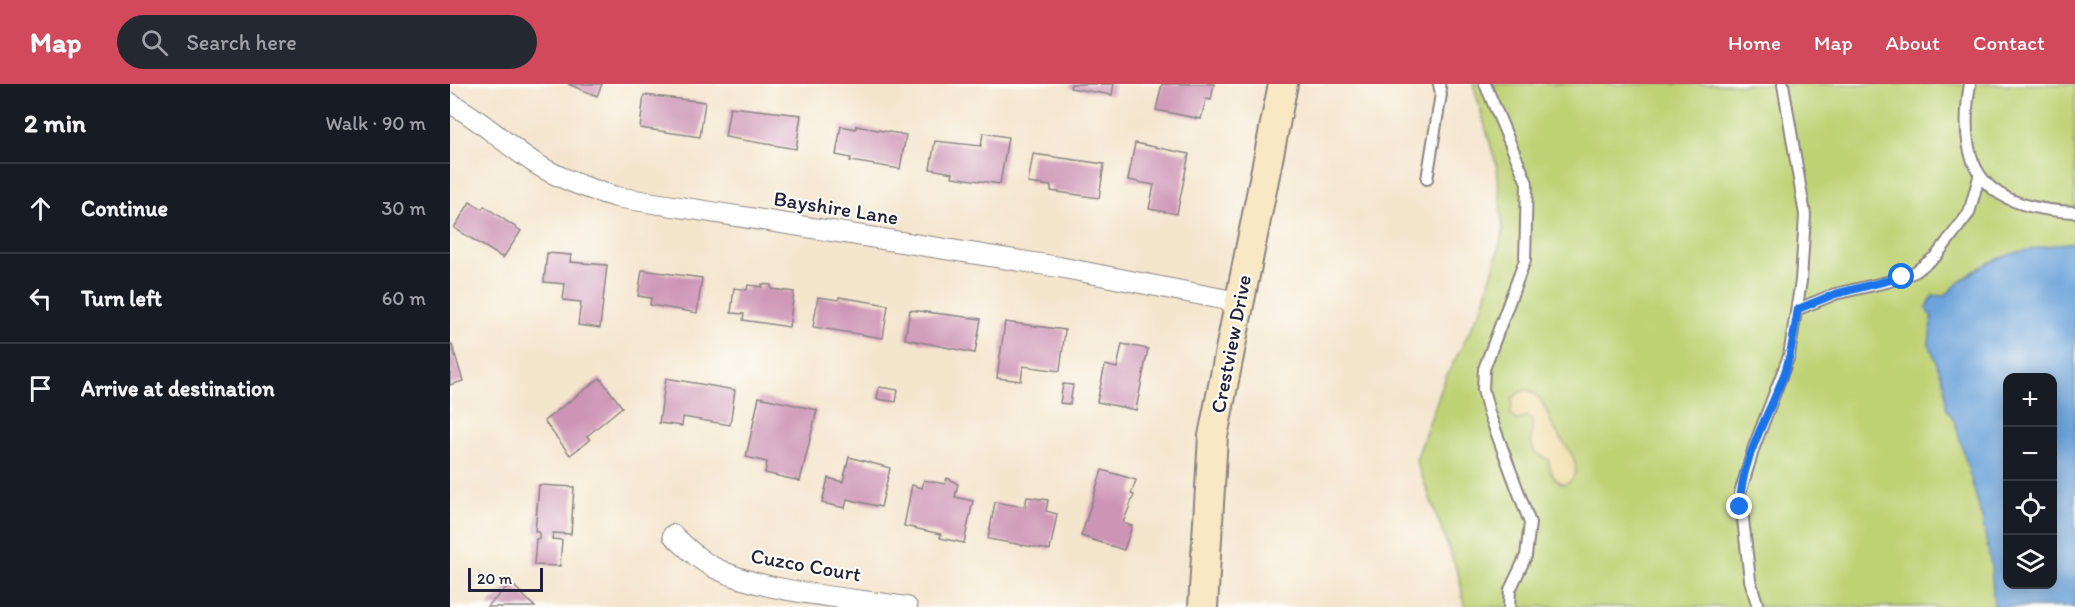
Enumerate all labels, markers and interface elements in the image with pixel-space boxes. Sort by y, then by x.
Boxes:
search box [117,15,537,69]
text: Map [30,25,81,59]
icon: search [138,26,171,59]
text: Search here [186,29,297,56]
text: Home [1728,30,1781,55]
text: Map [1814,30,1853,55]
text: About [1886,30,1940,55]
text: Contact [1973,30,2045,55]
text: 2 min [24,107,86,139]
text: Walk · 90 m [325,111,426,135]
street label: Bayshire Lane [772,185,900,230]
icon: ahead [24,192,57,225]
text: Continue [81,195,168,222]
text: 30 m [381,196,426,220]
route start [1888,263,1914,289]
street label: Crestview Drive [1205,273,1256,415]
icon: left [24,282,57,315]
text: Turn left [81,285,162,312]
text: 60 m [382,286,426,310]
icon: arrive [24,372,57,405]
map controls [2003,373,2057,589]
button: + [2003,373,2057,427]
text: Arrive at destination [81,375,275,402]
button: − [2003,427,2057,481]
button: locate [2003,481,2057,535]
route end [1726,493,1752,519]
button: layers [2003,535,2057,589]
street label: Cuzco Court [749,543,863,587]
scale bar [468,565,543,592]
text: 20 m [477,569,512,588]

